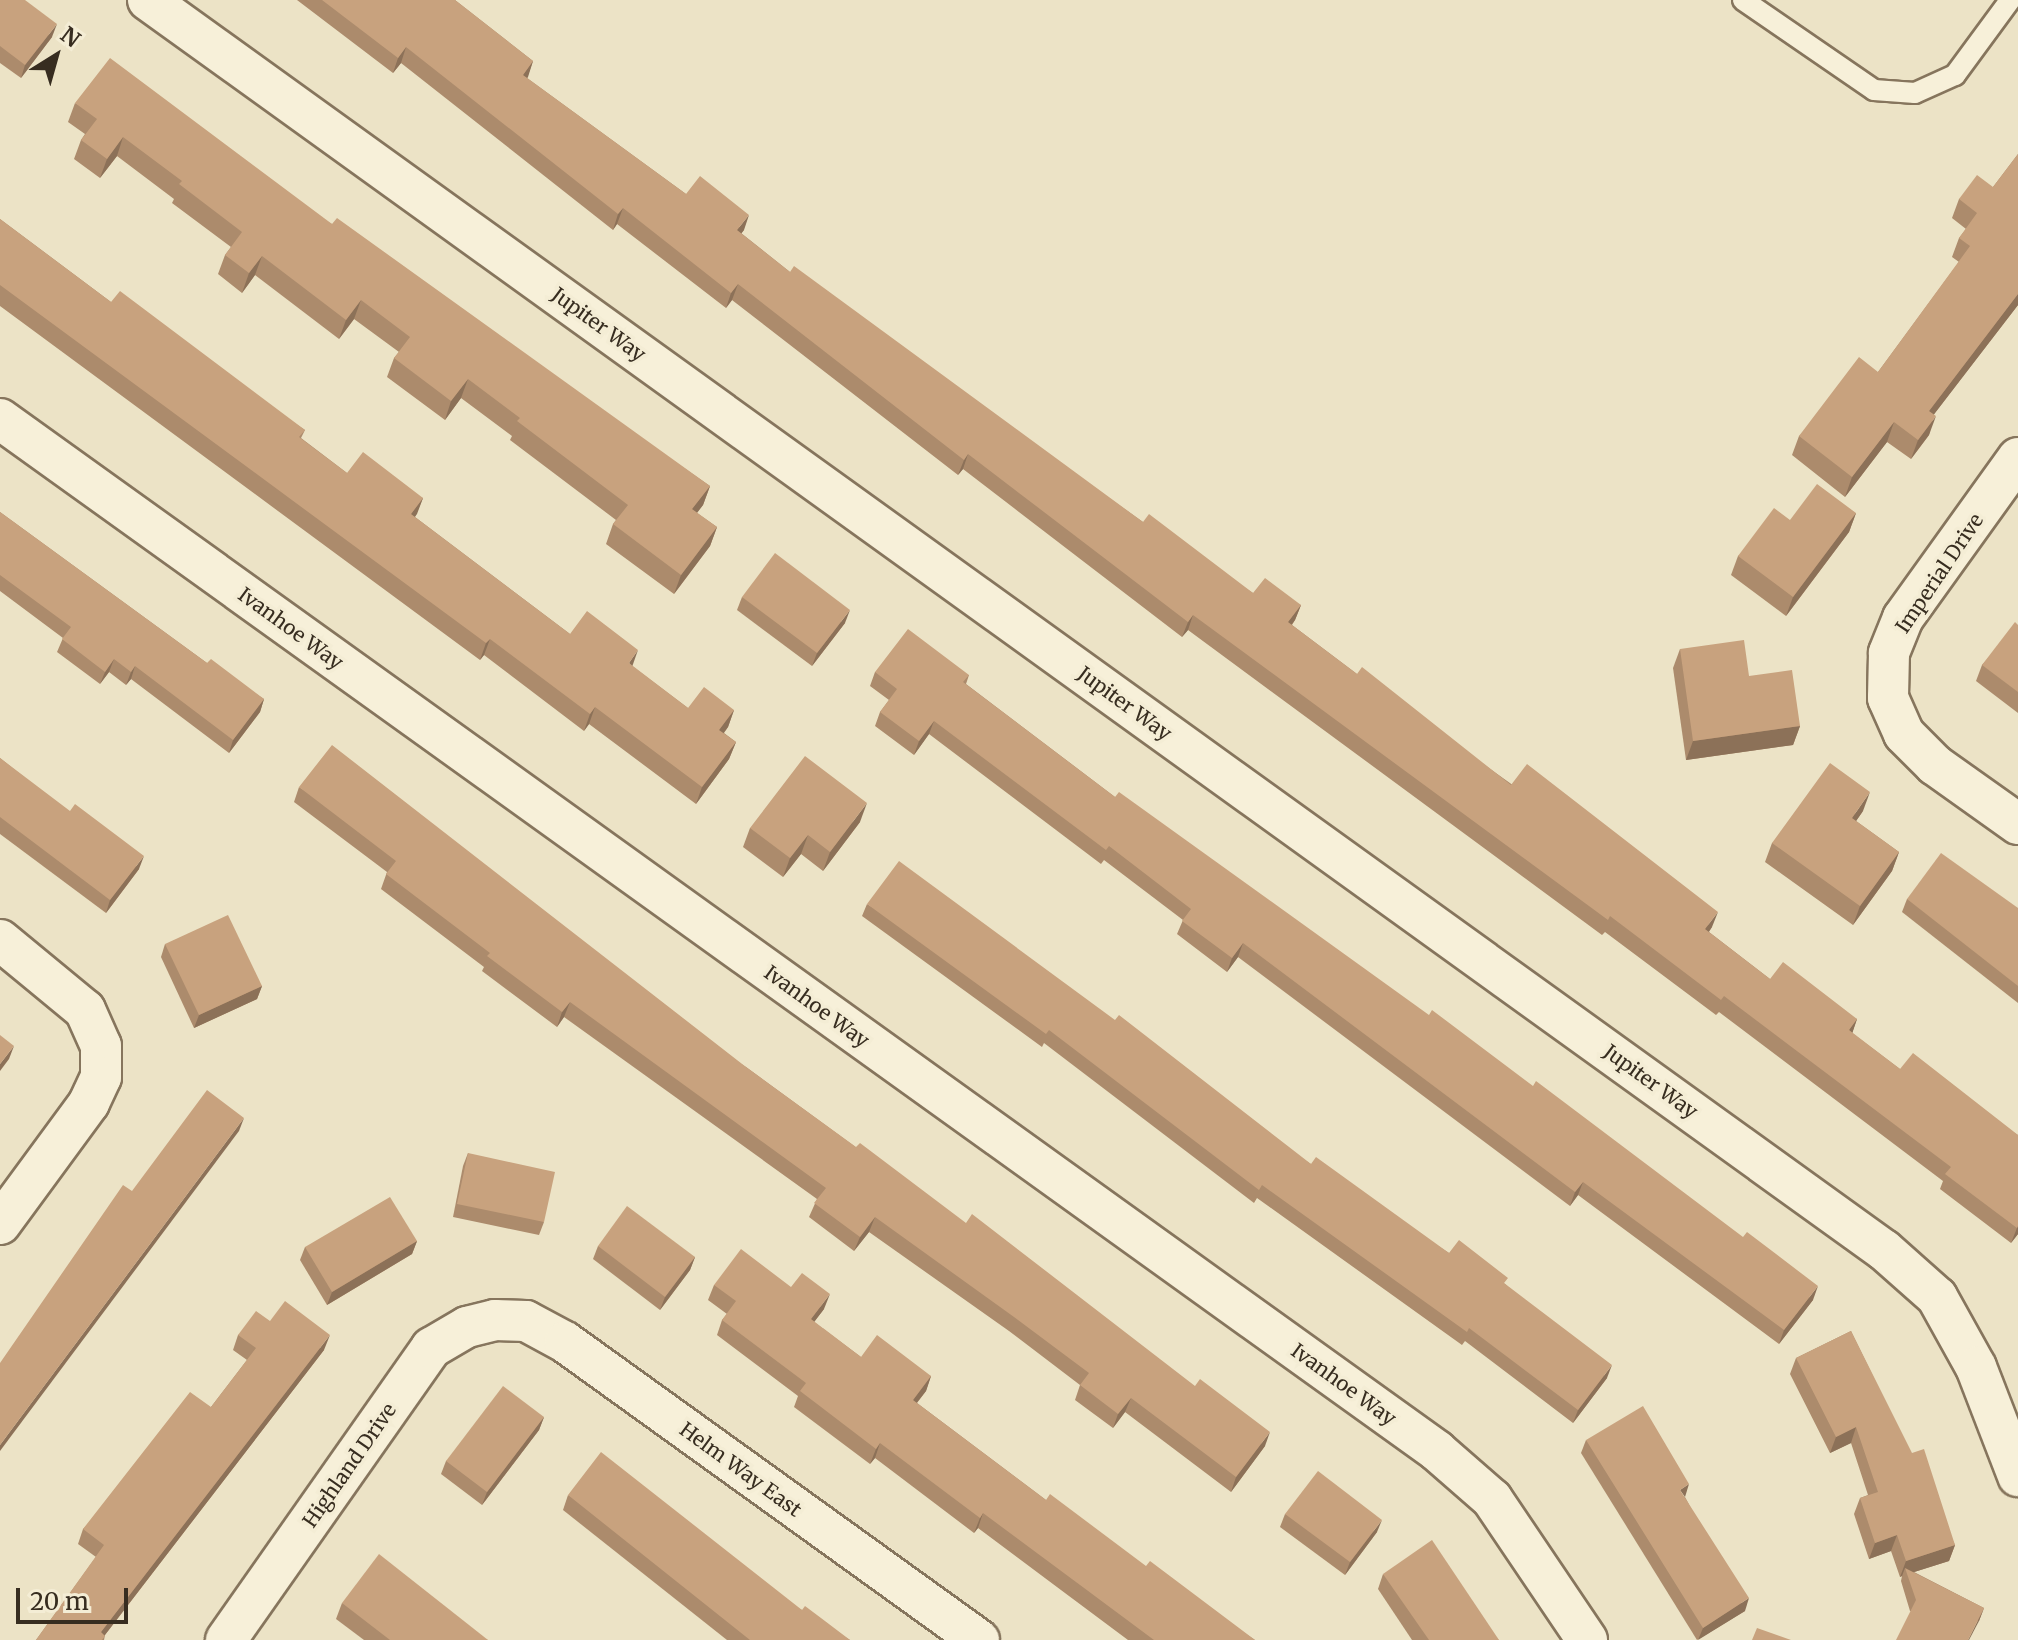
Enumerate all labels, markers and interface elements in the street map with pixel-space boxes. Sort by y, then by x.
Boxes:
north arrow [16,16,96,96]
text: N [55,20,86,53]
street label: Jupiter Way [547,282,651,366]
street label: Imperial Drive [1890,509,1988,637]
street label: Ivanhoe Way [234,582,348,674]
street label: Jupiter Way [1073,661,1177,745]
street label: Ivanhoe Way [760,960,874,1052]
street label: Jupiter Way [1599,1039,1703,1123]
street label: Ivanhoe Way [1287,1338,1401,1430]
street label: Highland Drive [297,1398,401,1532]
street label: Helm Way East [675,1417,807,1521]
scale bar [20,1572,132,1622]
text: 20 m [30,1586,89,1617]

